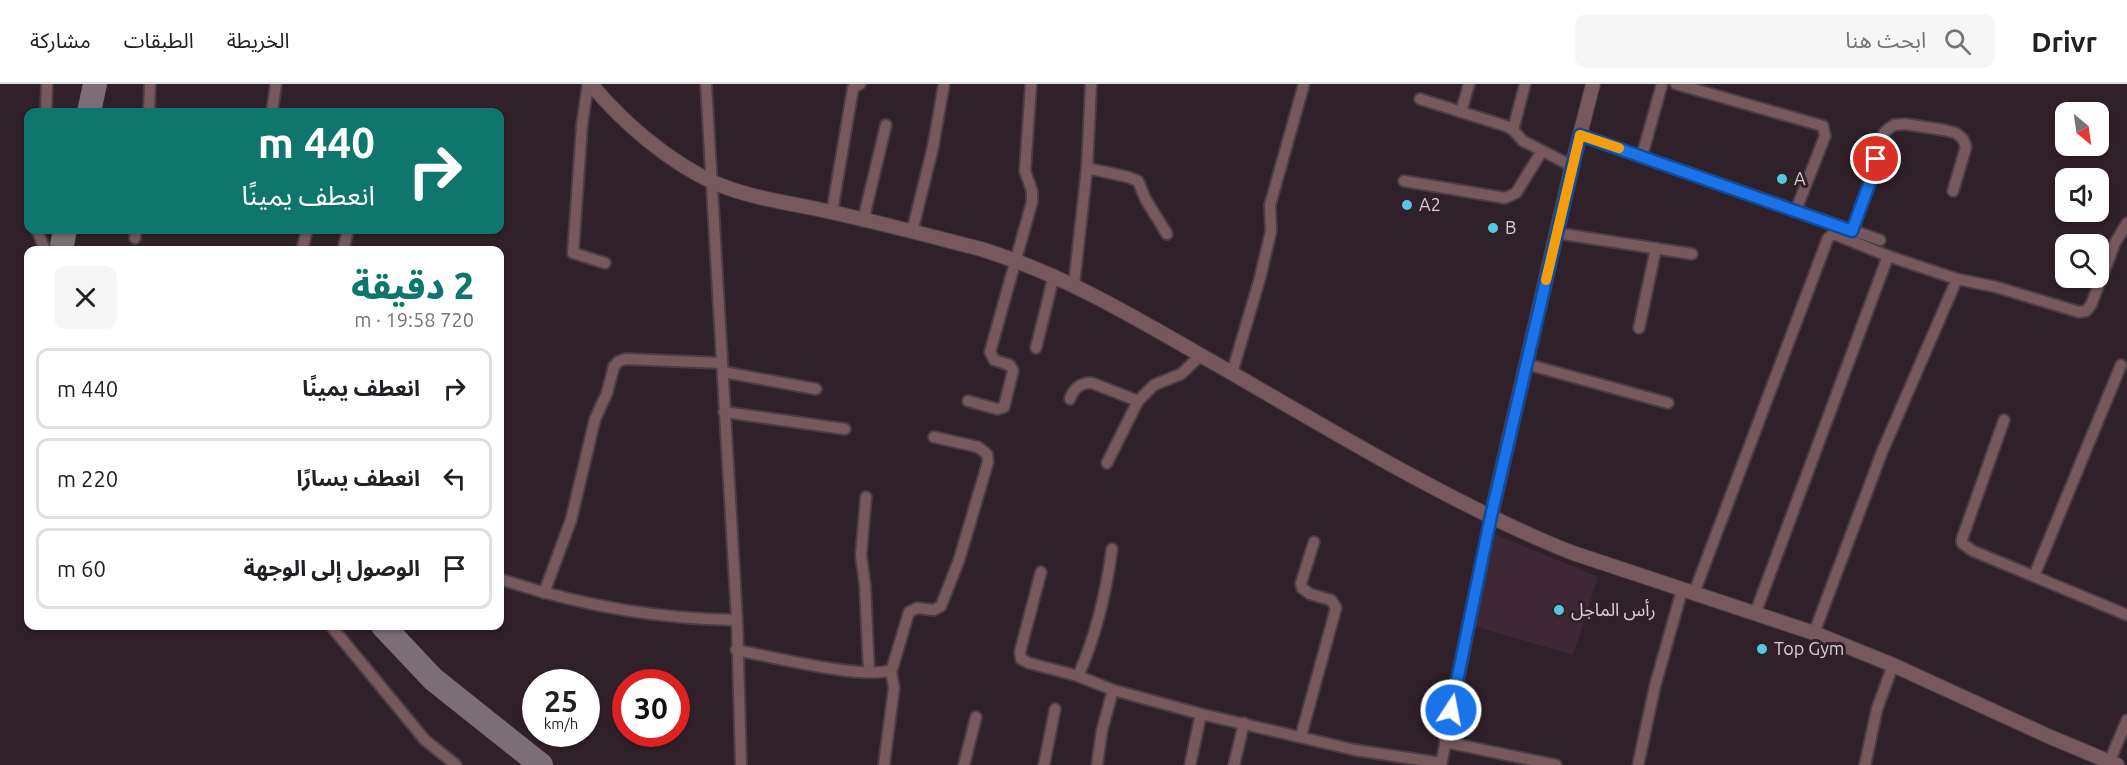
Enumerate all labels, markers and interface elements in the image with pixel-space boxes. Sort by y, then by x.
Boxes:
search box [1575,14,1995,68]
icon: search [1941,25,1974,58]
text: Drivr [2031,26,2097,57]
text: ابحث هنا [1845,27,1926,52]
text: مشاركة [30,28,91,52]
text: الطبقات [124,28,194,52]
text: الخريطة [227,28,290,52]
north arrow [2055,102,2109,156]
map controls [2055,102,2109,288]
text: 440 m [258,119,375,166]
icon: right [396,132,474,210]
pin [1850,133,1901,184]
icon: arrive [1859,142,1892,175]
place label: A [1794,168,1806,188]
button: sound [2055,168,2109,222]
marker: A [1775,172,1789,186]
text: انعطف يمينًا [241,180,375,210]
place label: A2 [1419,194,1441,214]
marker: A2 [1400,198,1414,212]
place label: B [1505,217,1516,237]
marker: B [1486,221,1500,235]
button: search [2055,234,2109,288]
text: 2 دقيقة [351,265,474,306]
button: close [54,266,117,329]
text: 720 m · 19:58 [354,308,474,331]
icon: right [438,372,471,405]
text: انعطف يمينًا [302,375,420,400]
text: 440 m [57,376,118,401]
icon: left [438,462,471,495]
text: انعطف يسارًا [297,465,420,490]
text: 220 m [57,466,118,491]
icon: arrive [438,552,471,585]
text: الوصول إلى الوجهة [243,555,420,580]
text: 60 m [57,556,106,581]
place label: رأس الماجل [1571,599,1656,621]
marker: رأس الماجل [1552,603,1566,617]
place label: Top Gym [1774,638,1844,658]
marker: Top Gym [1755,642,1769,656]
speed limit sign: 30 [612,669,690,747]
position arrow [1419,678,1483,742]
text: 25 [544,684,578,718]
text: km/h [544,715,578,732]

